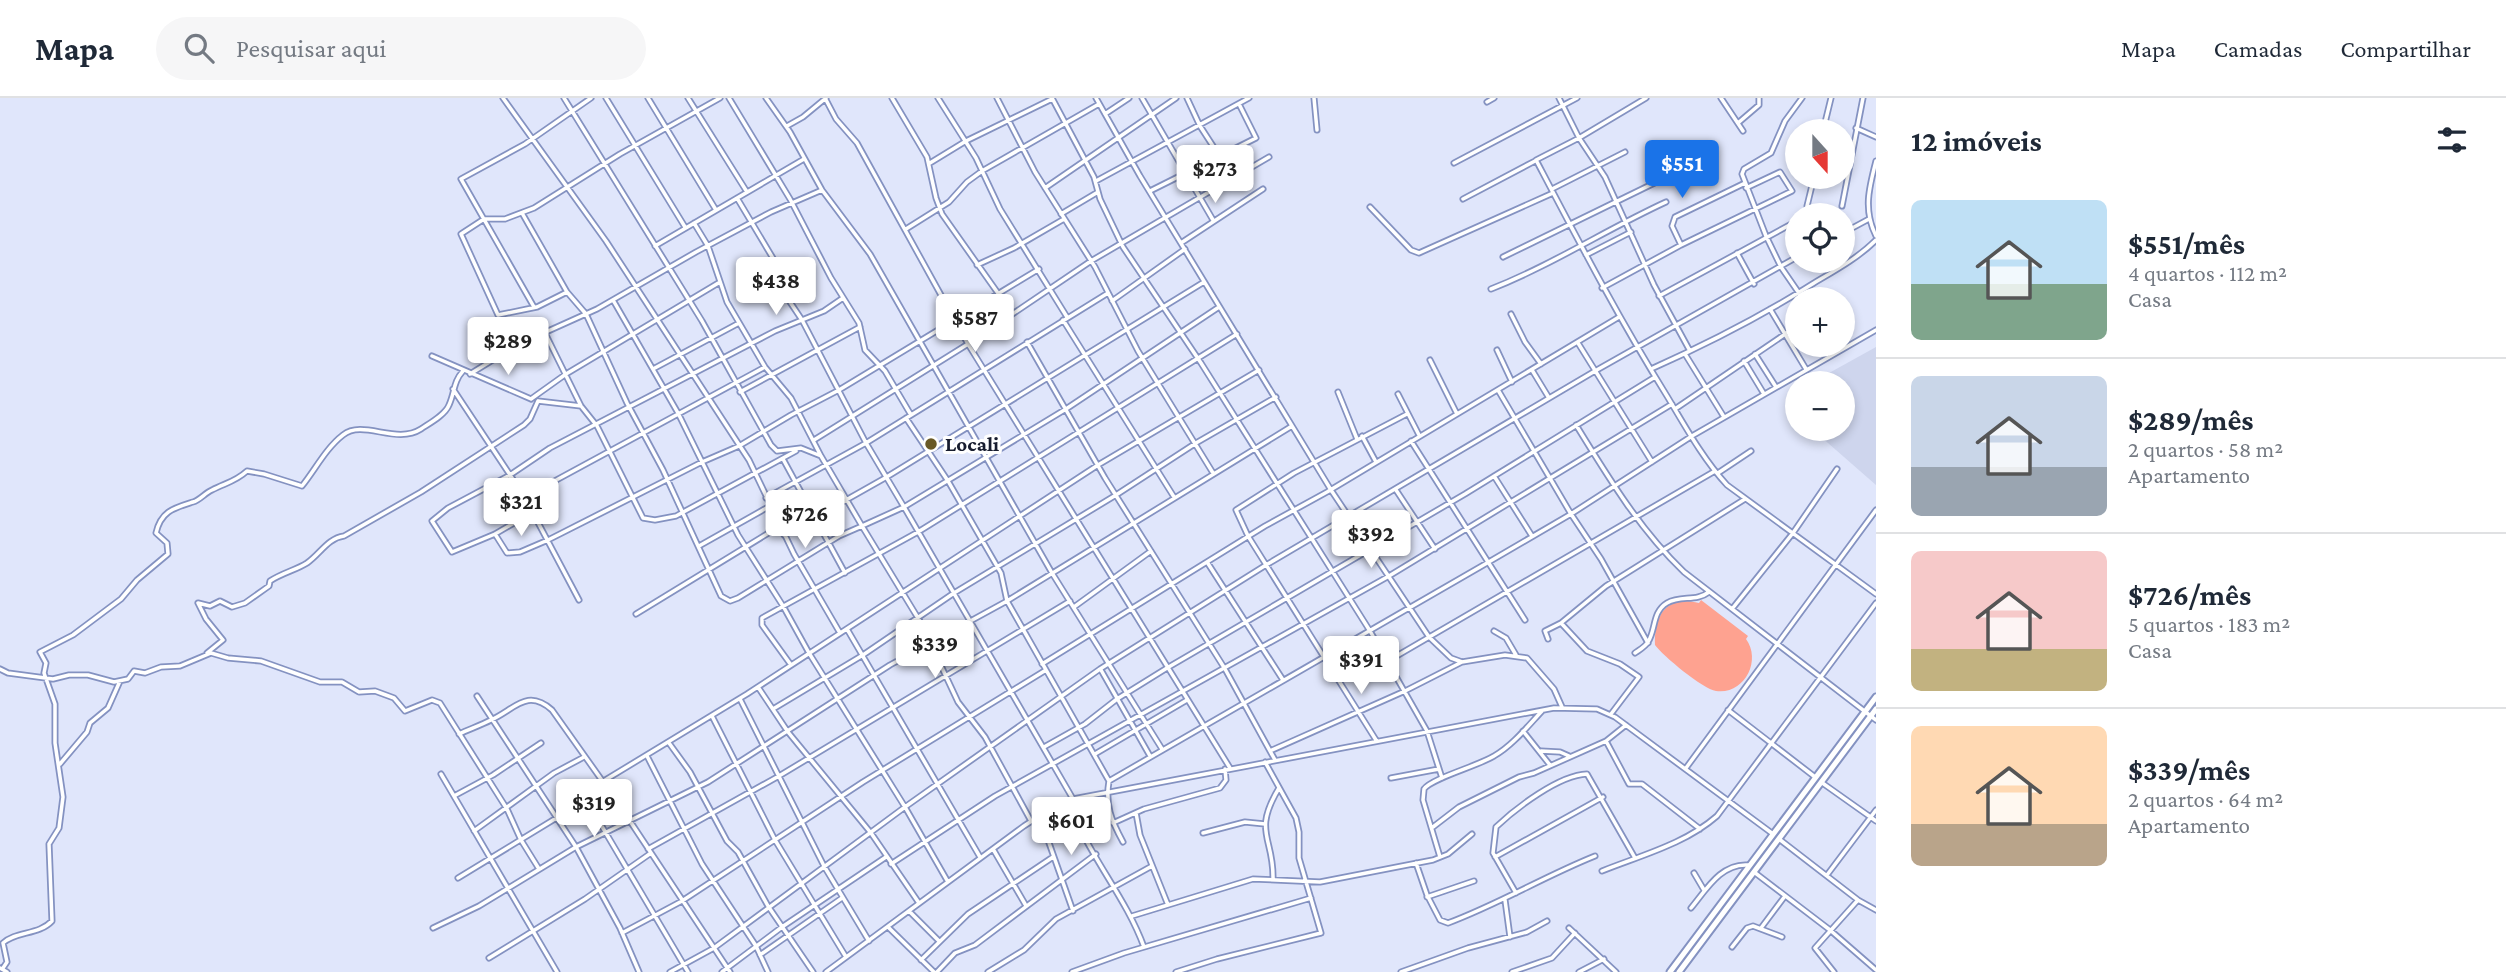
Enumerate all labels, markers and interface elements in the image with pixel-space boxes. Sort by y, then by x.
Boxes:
search box [156,17,646,80]
icon: search [180,29,218,67]
text: Mapa [35,30,114,67]
text: Pesquisar aqui [236,34,386,63]
text: Mapa [2121,35,2176,62]
text: Camadas [2214,35,2302,62]
text: Compartilhar [2340,35,2471,62]
north arrow [1785,119,1855,189]
map controls [1785,119,1855,441]
icon: filters [2433,121,2471,159]
text: 12 imóveis [1911,124,2042,157]
pin: $551 [1641,140,1723,200]
pin: $273 [1174,146,1256,205]
text: $551 [1661,150,1703,176]
text: $273 [1193,155,1237,181]
button: locate [1785,203,1855,273]
text: $551/mês [2128,227,2245,260]
icon: home [1967,228,2051,312]
pin: $438 [735,258,817,317]
text: 4 quartos · 112 m² [2128,260,2287,286]
text: $438 [752,267,800,293]
text: Casa [2128,286,2172,312]
button: + [1785,287,1855,357]
pin: $587 [934,294,1016,354]
text: $587 [952,304,998,330]
pin: $289 [467,317,549,377]
text: $289 [484,327,532,353]
button: − [1785,371,1855,441]
text: $289/mês [2128,403,2254,436]
icon: home [1967,404,2051,488]
place label: Locali [945,432,999,456]
marker: Locali [923,436,939,452]
text: 2 quartos · 58 m² [2128,436,2283,462]
text: Apartamento [2128,462,2250,488]
pin: $321 [480,478,562,538]
text: $321 [500,488,542,514]
pin: $726 [764,490,846,550]
text: $726 [782,500,828,526]
pin: $392 [1330,510,1412,570]
text: $392 [1348,520,1394,546]
text: $726/mês [2128,578,2251,611]
icon: home [1967,579,2051,663]
text: 5 quartos · 183 m² [2128,611,2290,637]
pin: $339 [894,620,976,680]
text: $339 [912,630,958,656]
pin: $391 [1320,636,1402,696]
text: Casa [2128,637,2172,663]
text: $391 [1339,646,1383,672]
text: $339/mês [2128,753,2250,786]
icon: home [1967,754,2051,838]
pin: $319 [553,780,635,839]
text: 2 quartos · 64 m² [2128,786,2283,812]
text: $319 [572,789,616,815]
pin: $601 [1030,798,1112,857]
text: $601 [1048,807,1094,833]
text: Apartamento [2128,812,2250,838]

